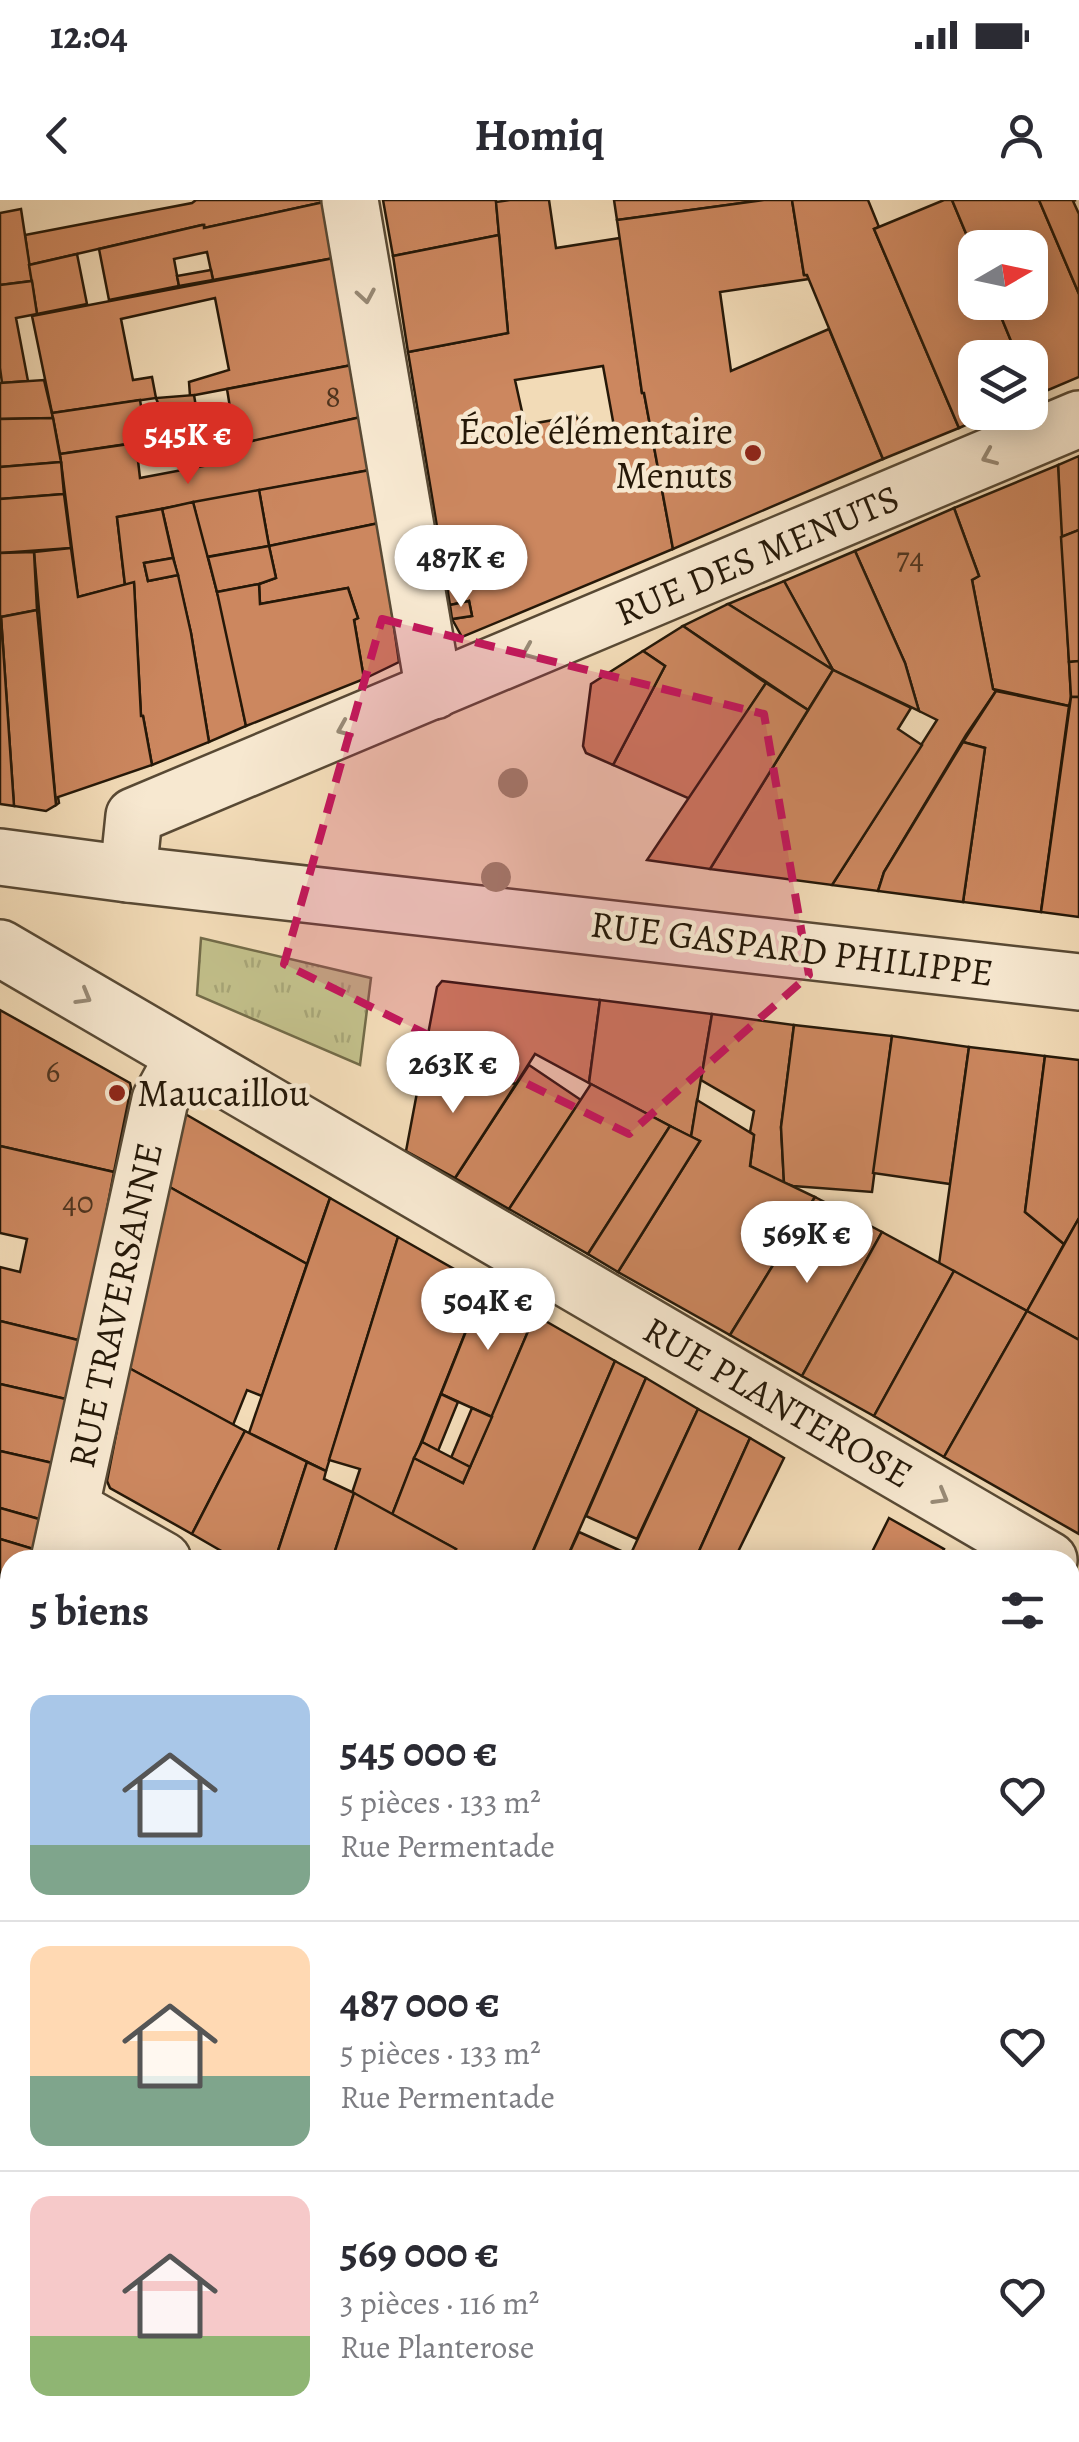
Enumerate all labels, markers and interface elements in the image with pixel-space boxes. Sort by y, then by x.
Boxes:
text: 12:04 [50,9,128,61]
text: Homiq [474,104,605,166]
icon: back [30,108,85,163]
icon: person [994,108,1049,163]
north arrow [958,230,1048,320]
map controls [958,230,1048,430]
one-way arrow [355,288,376,304]
button: layers [958,340,1048,430]
house number: 8 [325,374,341,418]
pin: 545K € [107,402,269,487]
place label: École élémentaire Menuts [458,405,733,501]
text: 545K € [144,412,232,456]
marker: École élémentaire Menuts [742,442,764,464]
one-way arrow [981,446,999,466]
street label: RUE DES MENUTS [607,472,907,638]
pin: 487K € [380,525,542,610]
text: 487K € [416,535,506,579]
house number: 74 [896,536,924,580]
one-way arrow [521,640,539,660]
one-way arrow [337,717,354,737]
street label: RUE GASPARD PHILIPPE [588,897,996,999]
one-way arrow [73,985,91,1004]
pin: 263K € [372,1031,534,1116]
text: 263K € [408,1041,498,1085]
house number: 6 [46,1049,60,1093]
place label: Maucaillou [137,1067,310,1119]
marker: Maucaillou [106,1082,128,1104]
street label: RUE TRAVERSANNE [55,1138,175,1472]
house number: 40 [62,1180,94,1224]
pin: 569K € [726,1201,888,1286]
text: 569K € [763,1211,851,1255]
pin: 504K € [407,1268,569,1353]
text: 504K € [443,1278,533,1322]
street label: RUE PLANTEROSE [634,1304,922,1500]
one-way arrow [930,1485,948,1504]
text: 5 biens [30,1582,149,1639]
icon: filters [995,1583,1050,1638]
text: 545 000 € [340,1723,498,1780]
icon: home [110,1735,230,1855]
icon: heart [995,1768,1050,1823]
text: 5 pièces · 133 m² [340,1780,541,1824]
text: Rue Permentade [340,1824,555,1868]
text: 487 000 € [340,1974,500,2031]
icon: home [110,1986,230,2106]
icon: heart [995,2019,1050,2074]
text: 5 pièces · 133 m² [340,2031,541,2075]
text: Rue Permentade [340,2075,555,2119]
text: 569 000 € [340,2224,499,2281]
icon: home [110,2236,230,2356]
icon: heart [995,2269,1050,2324]
text: 3 pièces · 116 m² [340,2281,539,2325]
text: Rue Planterose [340,2325,534,2369]

